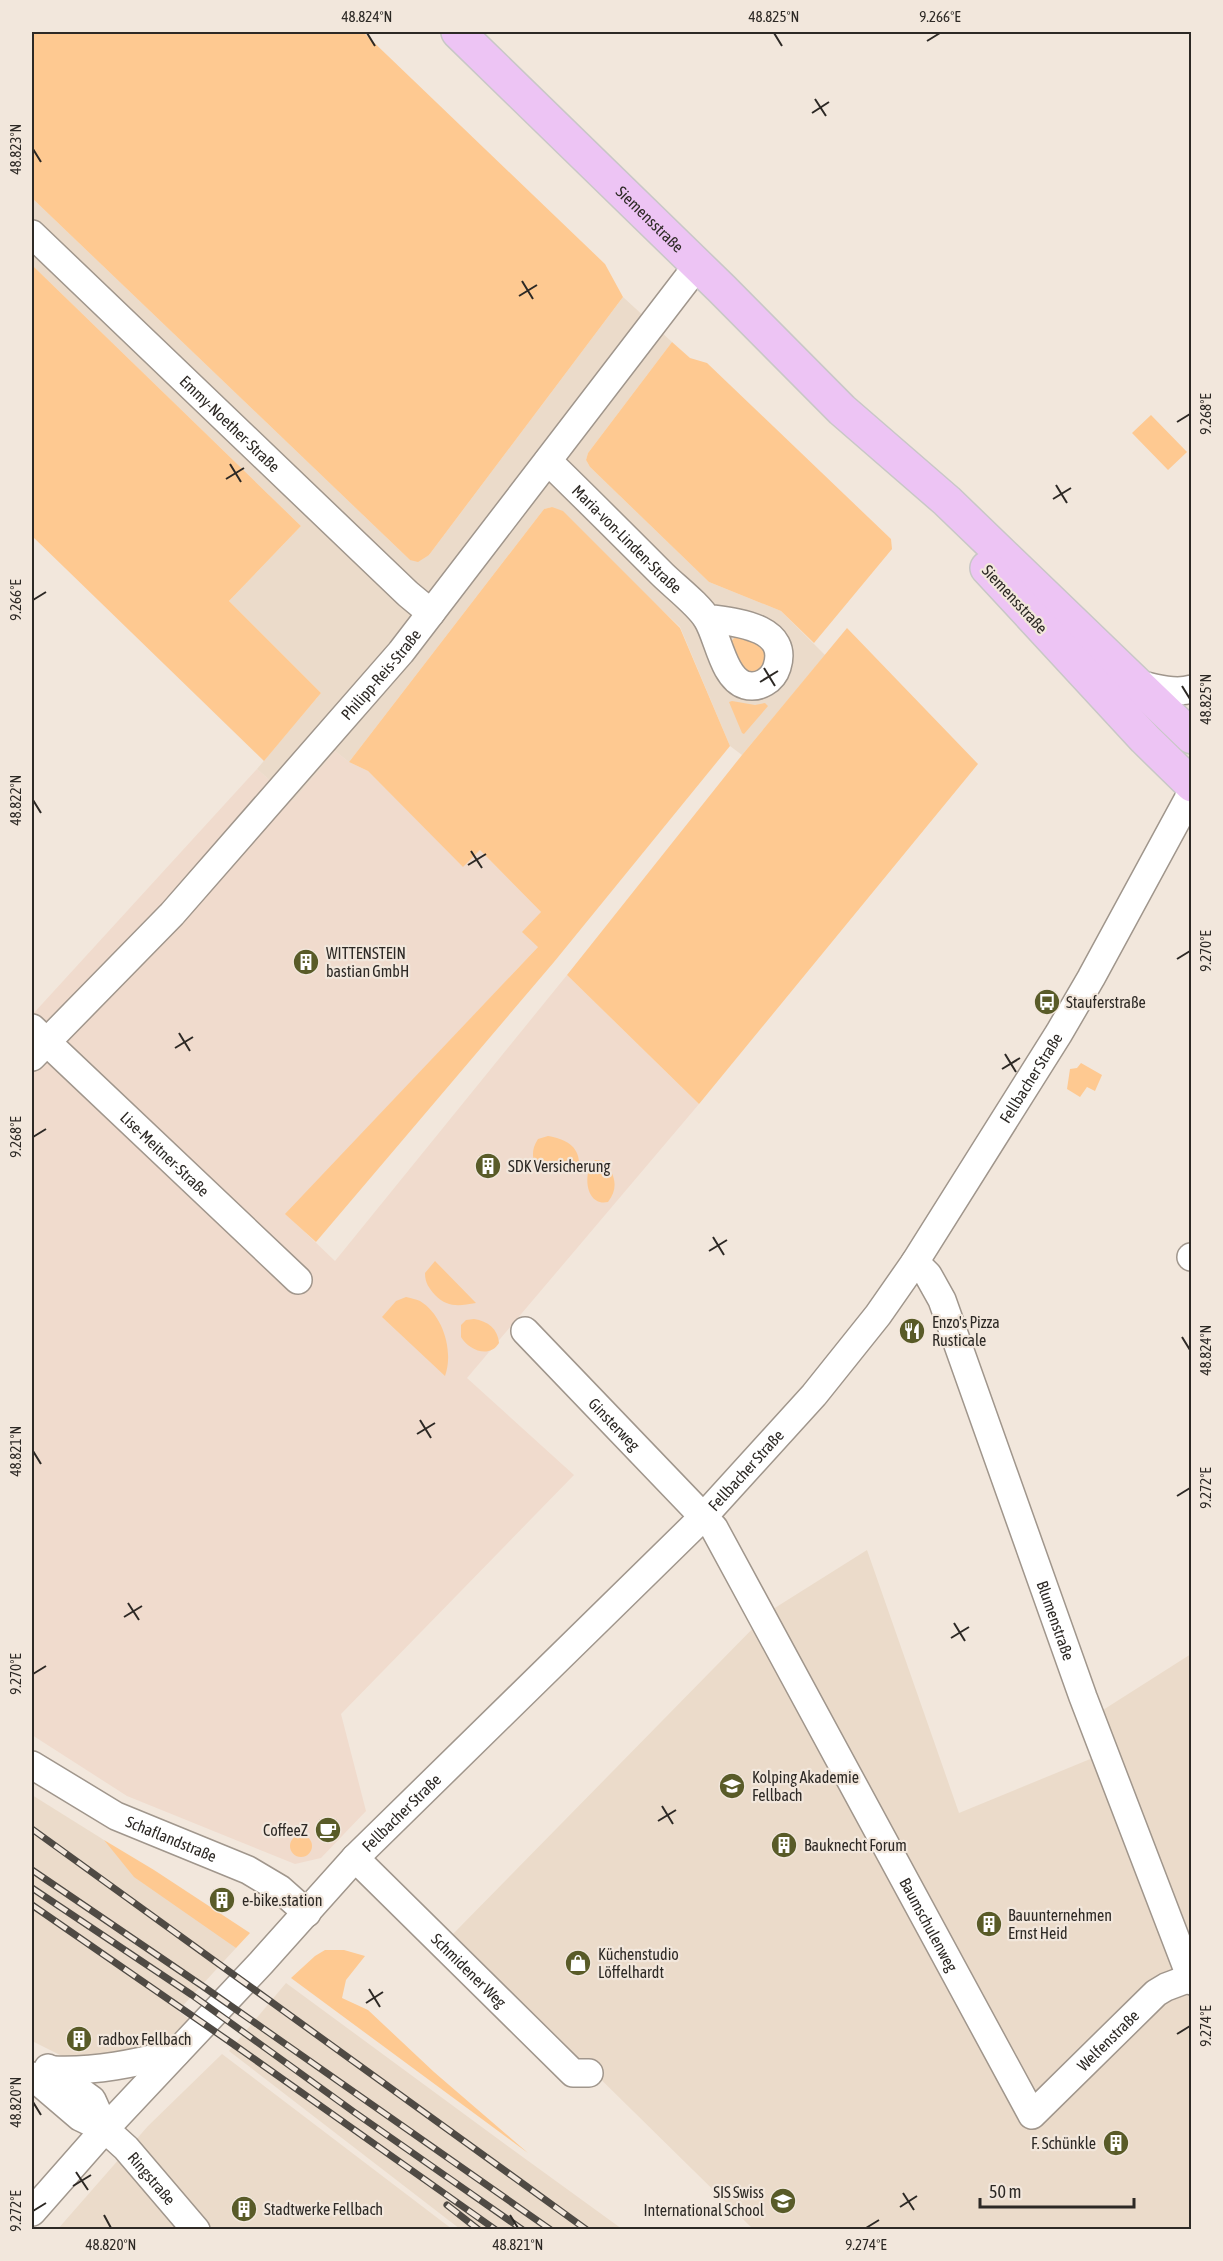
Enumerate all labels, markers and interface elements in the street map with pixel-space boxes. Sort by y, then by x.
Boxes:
text: 48.824°N [342,8,392,25]
text: 48.825°N [749,8,799,25]
text: 9.266°E [919,8,961,25]
text: 48.823°N [7,124,24,174]
street label: Siemensstraße [613,182,687,256]
street label: Emmy-Noether-Straße [176,372,283,475]
text: 9.268°E [1197,393,1214,435]
street label: Maria-von-Linden-Straße [569,481,685,596]
street label: Siemensstraße [979,561,1051,637]
text: 9.266°E [7,579,24,621]
street label: Philipp-Reis-Straße [337,626,424,723]
text: 48.825°N [1197,674,1214,724]
text: 48.822°N [7,775,24,825]
text: 9.270°E [1197,930,1214,972]
place label: WITTENSTEIN bastian GmbH [326,944,409,980]
building icon: WITTENSTEIN bastian GmbH [291,947,321,977]
bus stop icon: Stauferstraße [1032,987,1062,1017]
place label: Stauferstraße [1066,993,1146,1011]
street label: Fellbacher Straße [996,1030,1066,1126]
street label: Lise-Meitner-Straße [117,1108,213,1200]
text: 9.268°E [7,1116,24,1158]
building icon: SDK Versicherung [473,1151,503,1181]
place label: SDK Versicherung [508,1157,611,1176]
place label: Enzo's Pizza Rusticale [932,1313,1000,1349]
restaurant icon: Enzo's Pizza Rusticale [897,1316,927,1346]
text: 48.824°N [1197,1325,1214,1375]
street label: Ginsterweg [585,1394,644,1455]
text: 48.821°N [7,1426,24,1476]
street label: Fellbacher Straße [705,1426,787,1514]
text: 9.272°E [1197,1467,1214,1509]
street label: Blumenstraße [1033,1578,1078,1663]
text: 9.270°E [7,1653,24,1695]
place label: Kolping Akademie Fellbach [752,1768,859,1804]
street label: Fellbacher Straße [358,1770,444,1855]
school or university icon: Kolping Akademie Fellbach [717,1771,747,1801]
street label: Schaflandstraße [123,1812,219,1865]
cafe icon: CoffeeZ [313,1815,343,1845]
place label: CoffeeZ [263,1821,308,1839]
building icon: Bauknecht Forum [769,1830,799,1860]
place label: Bauknecht Forum [804,1836,907,1854]
street label: Baumschulenweg [896,1875,962,1975]
building icon: e-bike.station [207,1885,237,1915]
place label: e-bike.station [242,1891,323,1909]
place label: Bauunternehmen Ernst Heid [1008,1906,1112,1942]
building icon: Bauunternehmen Ernst Heid [974,1909,1004,1939]
street label: Schmidener Weg [428,1930,510,2012]
place label: Küchenstudio Löffelhardt [598,1945,679,1981]
shop icon: Küchenstudio Löffelhardt [563,1948,593,1978]
text: 9.274°E [1197,2005,1214,2047]
street label: Welfenstraße [1073,2006,1142,2075]
building icon: radbox Fellbach [64,2024,94,2054]
place label: radbox Fellbach [98,2030,192,2048]
text: 48.820°N [7,2077,24,2127]
building icon: F. Schünkle [1101,2128,1131,2158]
place label: F. Schünkle [1031,2134,1096,2152]
street label: Ringstraße [124,2148,179,2208]
scale bar [980,2171,1134,2209]
text: 50 m [989,2181,1021,2202]
place label: SIS Swiss International School [643,2183,765,2219]
school or university icon: SIS Swiss International School [768,2186,798,2216]
text: 9.272°E [7,2190,24,2232]
building icon: Stadtwerke Fellbach [229,2194,259,2224]
place label: Stadtwerke Fellbach [264,2200,383,2218]
text: 48.820°N [86,2236,136,2253]
text: 48.821°N [493,2236,543,2253]
text: 9.274°E [845,2236,887,2253]

